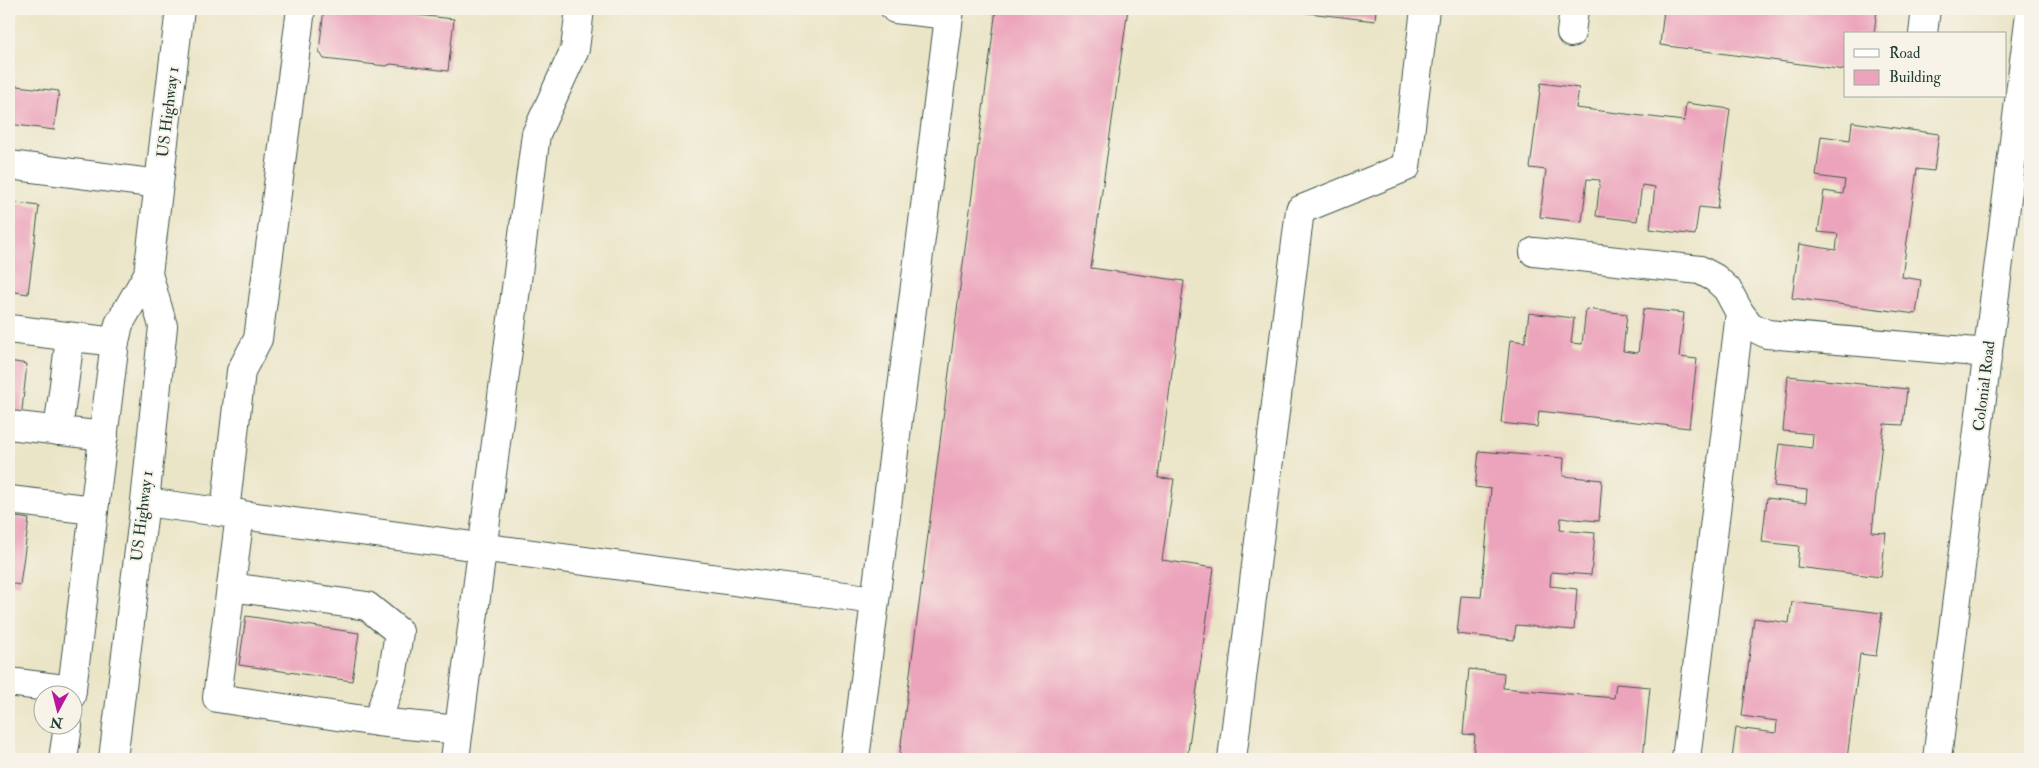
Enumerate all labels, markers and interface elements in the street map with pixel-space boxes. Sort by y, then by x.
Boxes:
legend [1844,32,2006,98]
text: Road [1889,44,1921,63]
street label: US Highway 1 [153,65,183,159]
text: Building [1889,68,1941,87]
street label: Colonial Road [1969,339,1999,432]
street label: US Highway 1 [127,469,157,563]
north arrow [32,686,82,736]
text: N [49,713,65,732]

